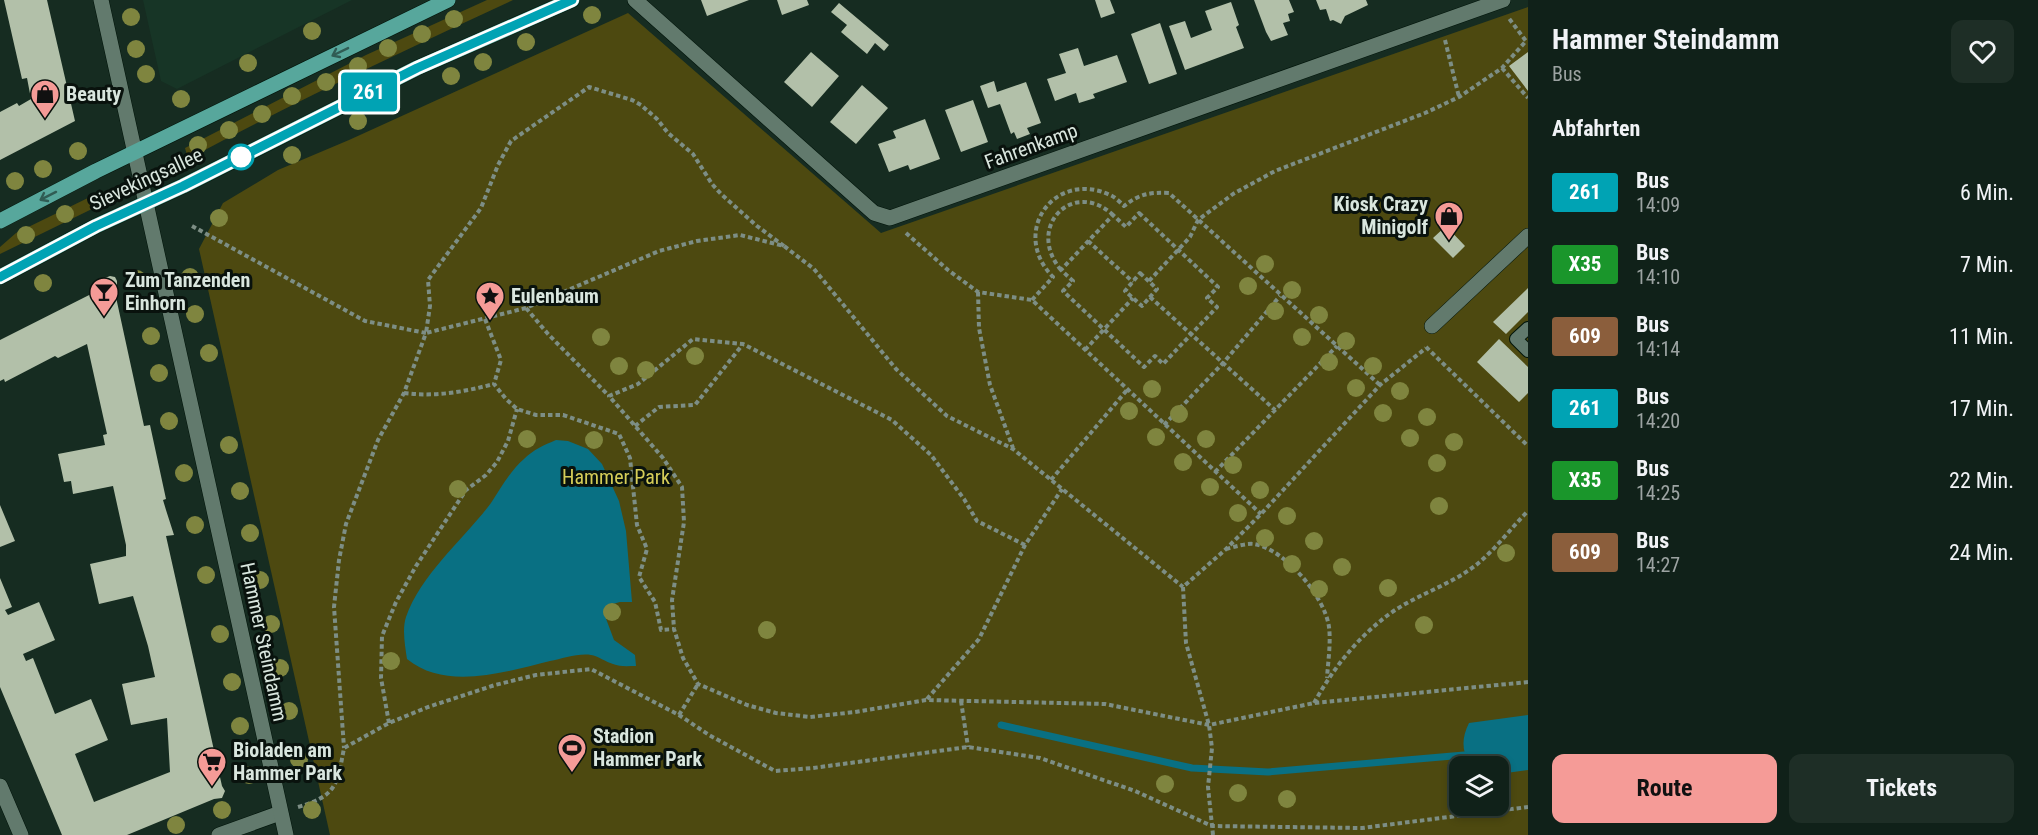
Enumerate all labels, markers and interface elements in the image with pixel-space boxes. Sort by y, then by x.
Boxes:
button: heart [1951,20,2014,83]
text: Hammer Steindamm [1552,23,1780,56]
one-way arrow [331,46,349,58]
text: Bus [1552,62,1582,86]
line badge: 261 [334,72,404,112]
shop icon: Beauty [29,78,61,120]
text: 261 [353,80,385,104]
place label: Beauty [66,82,121,106]
text: Abfahrten [1552,116,1640,141]
street label: Fahrenkamp [981,118,1081,174]
street label: Sievekingsallee [86,142,206,216]
unlabelled marker [228,144,254,170]
text: Bus [1636,168,1669,193]
text: 261 [1569,180,1601,204]
text: 6 Min. [1960,180,2014,205]
one-way arrow [40,190,57,202]
place label: Kiosk Crazy Minigolf [1334,192,1428,239]
text: 14:09 [1636,193,1680,217]
shop icon: Kiosk Crazy Minigolf [1433,200,1465,242]
text: Bus [1636,240,1669,265]
text: X35 [1569,252,1601,276]
text: 7 Min. [1960,252,2014,277]
text: 14:10 [1636,265,1680,289]
place label: Zum Tanzenden Einhorn [125,268,250,315]
bar icon: Zum Tanzenden Einhorn [88,276,120,318]
place icon: Eulenbaum [474,280,506,322]
place label: Eulenbaum [511,284,599,308]
text: Bus [1636,312,1669,337]
text: 609 [1569,324,1601,348]
text: 11 Min. [1949,324,2014,349]
text: 14:14 [1636,337,1680,361]
text: Bus [1636,384,1669,409]
text: 261 [1569,396,1601,420]
text: 17 Min. [1949,396,2014,421]
text: 14:20 [1636,409,1680,433]
text: Bus [1636,456,1669,481]
park label: Hammer Park [562,465,670,489]
text: X35 [1569,468,1601,492]
text: 22 Min. [1949,468,2014,493]
text: 14:25 [1636,481,1680,505]
text: Bus [1636,528,1669,553]
text: 609 [1569,540,1601,564]
text: 24 Min. [1949,540,2014,565]
text: 14:27 [1636,553,1680,577]
street label: Hammer Steindamm [235,560,293,724]
place label: Stadion Hammer Park [593,724,702,771]
sports icon: Stadion Hammer Park [556,732,588,774]
place label: Bioladen am Hammer Park [233,738,342,785]
supermarket icon: Bioladen am Hammer Park [196,746,228,788]
button: Route [1552,754,1777,823]
button: Tickets [1789,754,2014,823]
map controls [1449,756,1509,816]
button: layers [1449,756,1509,816]

